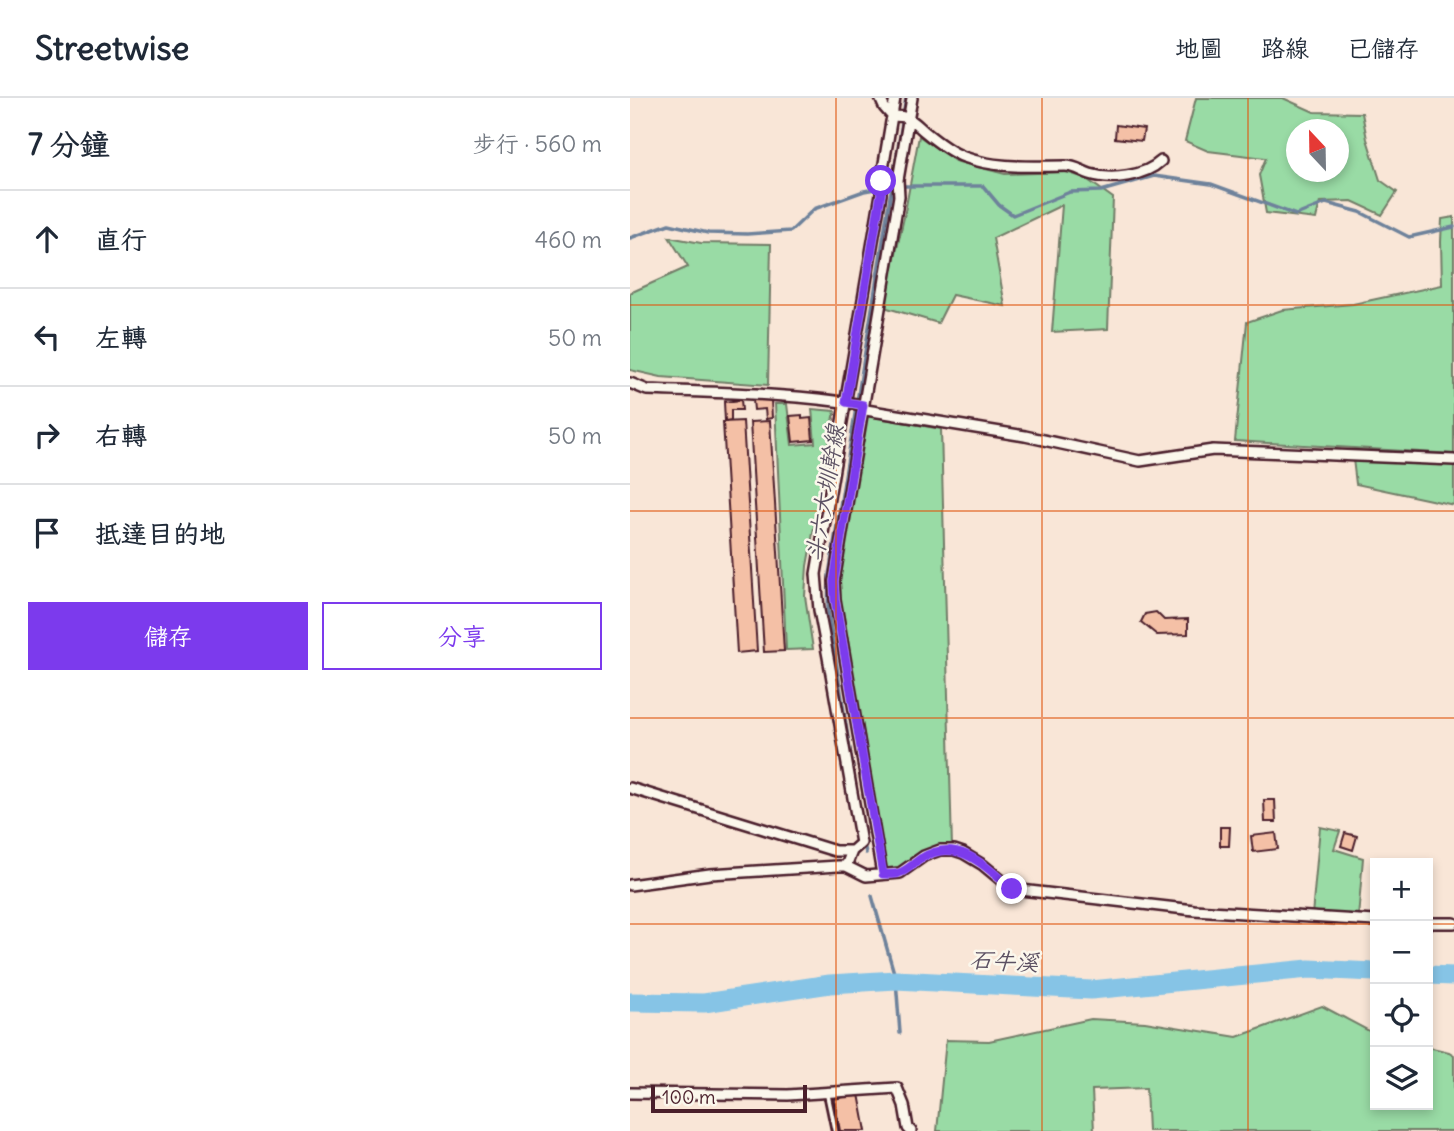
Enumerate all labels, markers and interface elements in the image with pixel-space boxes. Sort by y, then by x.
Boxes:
text: Streetwise [35,27,189,69]
text: 地圖 [1175,33,1223,63]
text: 路線 [1261,33,1309,63]
text: 已儲存 [1347,33,1419,63]
north arrow [1286,119,1349,182]
text: 7 分鐘 [28,125,110,163]
text: 步行 · 560 m [473,129,602,158]
route start [865,165,896,196]
icon: ahead [28,220,66,258]
text: 直行 [95,223,147,256]
text: 460 m [535,225,602,254]
icon: left [28,318,66,356]
text: 左轉 [95,321,147,354]
text: 50 m [548,323,602,352]
icon: right [28,416,66,454]
text: 右轉 [95,419,147,452]
text: 50 m [548,421,602,450]
water label: 斗六大圳幹線 [799,422,850,563]
icon: arrive [28,514,66,552]
text: 抵達目的地 [95,517,225,550]
button: 儲存 [28,602,308,670]
button: 分享 [322,602,602,670]
map controls [1370,858,1433,1110]
button: + [1370,858,1433,921]
route end [996,873,1027,904]
button: − [1370,921,1433,984]
water label: 石牛溪 [969,944,1041,977]
button: locate [1370,984,1433,1047]
button: layers [1370,1047,1433,1110]
scale bar [651,1082,807,1114]
text: 100 m [662,1085,716,1109]

